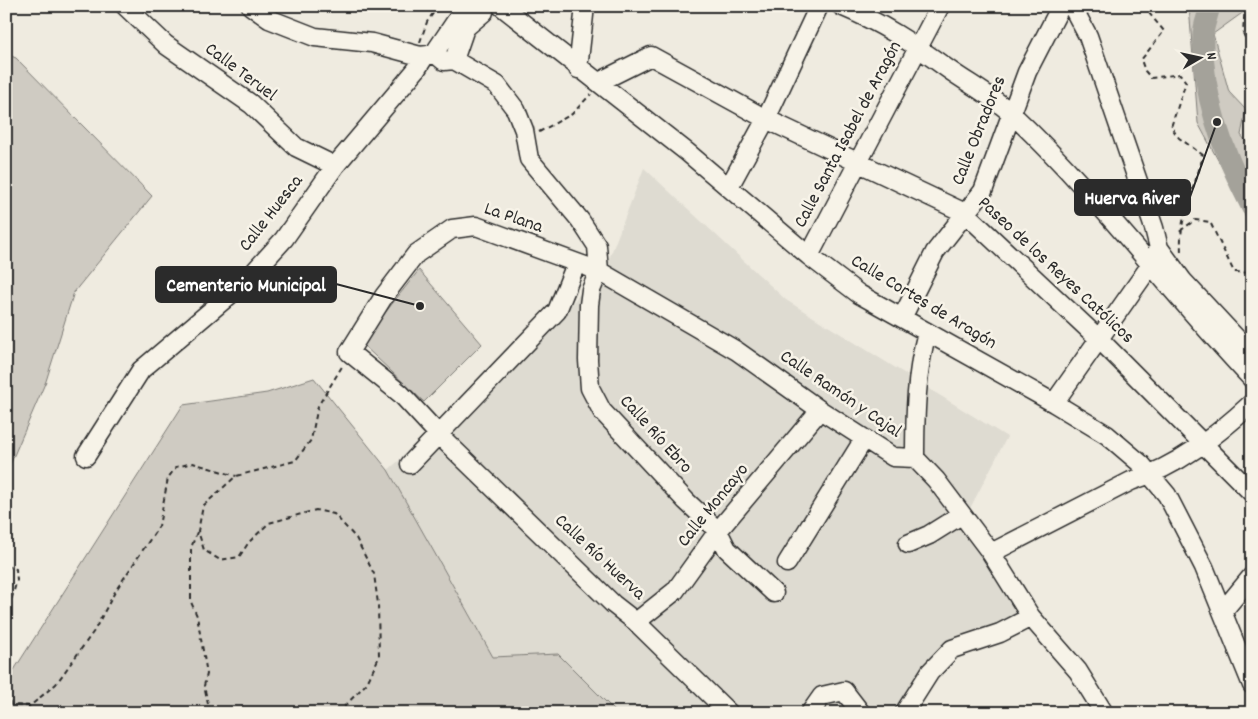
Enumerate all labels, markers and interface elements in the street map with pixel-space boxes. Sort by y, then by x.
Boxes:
north arrow [1176,32,1226,82]
street label: Calle Teruel [198,37,282,109]
street label: Calle Santa Isabel de Aragón [788,37,910,233]
text: N [1200,51,1221,61]
street label: Calle Obradores [946,72,1014,190]
street label: Calle Huesca [233,169,311,258]
callout: Huerva River [1075,180,1190,215]
text: Huerva River [1084,186,1180,214]
street label: Paseo de los Reyes Católicos [971,191,1139,351]
street label: La Plana [480,196,547,242]
street label: Calle Cortes de Aragón [845,249,1001,357]
callout: Cementerio Municipal [156,267,336,302]
text: Cementerio Municipal [166,273,326,301]
street label: Calle Ramón y Cajal [774,344,907,446]
street label: Calle Río Ebro [612,390,698,480]
street label: Calle Moncayo [672,458,756,554]
street label: Calle Río Huerva [547,509,651,608]

